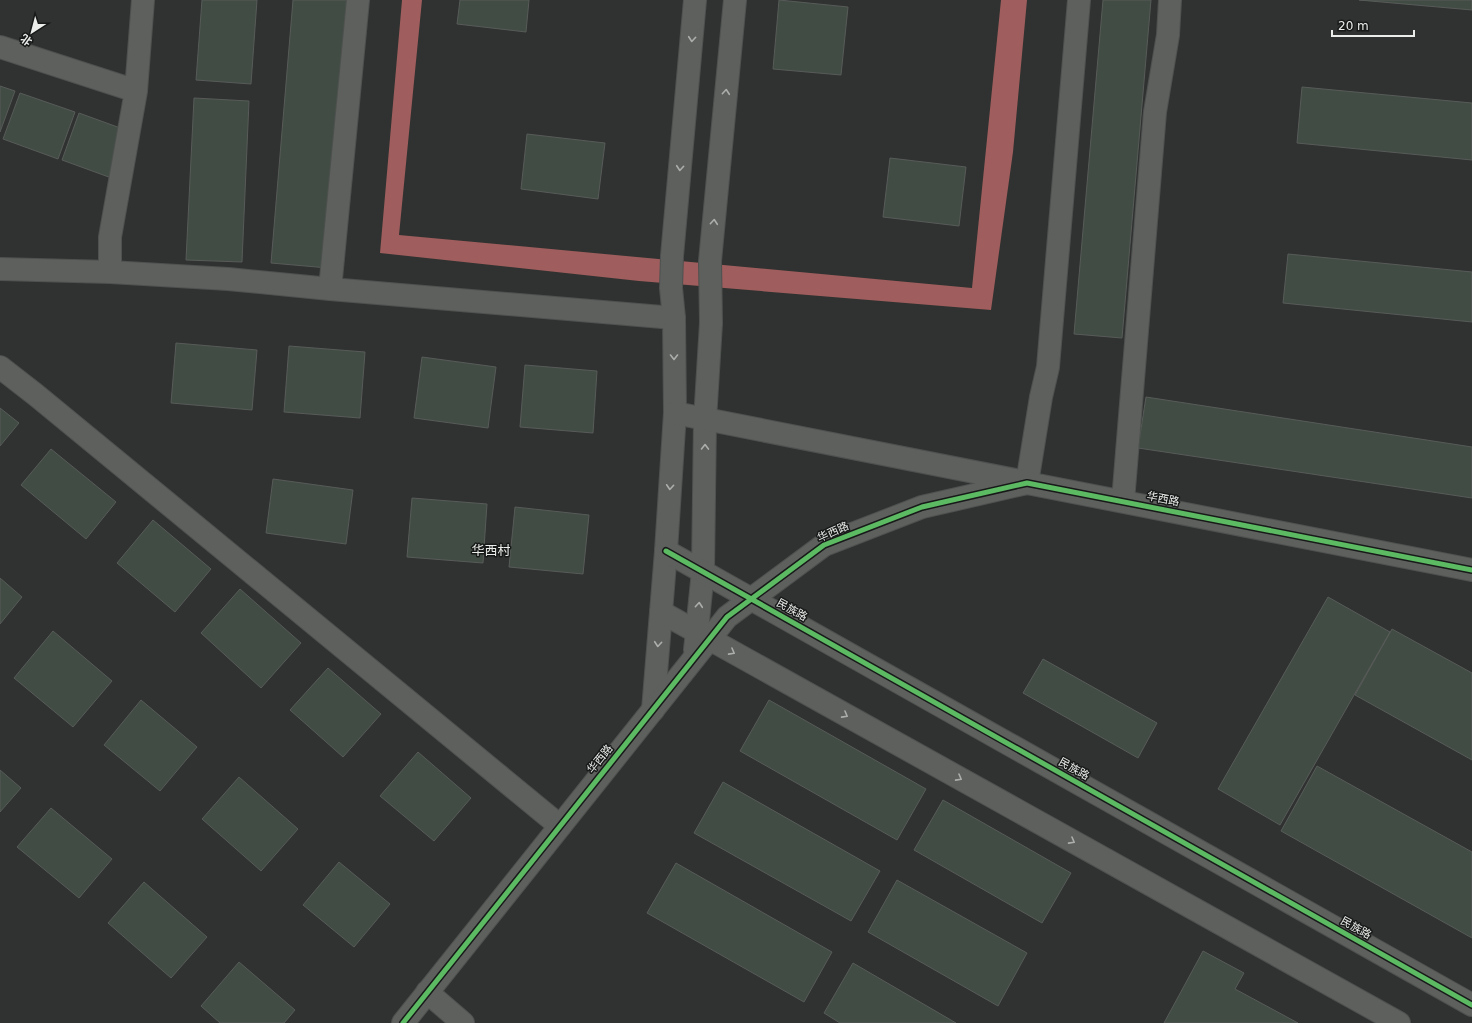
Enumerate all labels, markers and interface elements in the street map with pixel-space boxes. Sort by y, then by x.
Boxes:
north arrow [12,12,52,52]
scale bar [1332,12,1414,38]
text: 20 m [1338,19,1369,33]
text: 北 [18,31,35,48]
one-way arrow [687,36,696,42]
one-way arrow [721,89,730,95]
one-way arrow [675,165,684,171]
one-way arrow [709,219,718,225]
one-way arrow [670,354,678,360]
one-way arrow [700,444,709,450]
one-way arrow [666,484,674,490]
street label: 华西路 [1146,489,1180,509]
street label: 华西路 [815,519,851,545]
district label: 华西村 [471,543,511,558]
street label: 民族路 [774,596,810,624]
one-way arrow [695,602,704,608]
one-way arrow [654,641,663,647]
one-way arrow [728,647,735,654]
one-way arrow [841,710,848,718]
street label: 华西路 [585,742,615,776]
street label: 民族路 [1056,755,1092,783]
one-way arrow [955,774,962,781]
one-way arrow [1068,837,1076,844]
street label: 民族路 [1338,914,1374,942]

